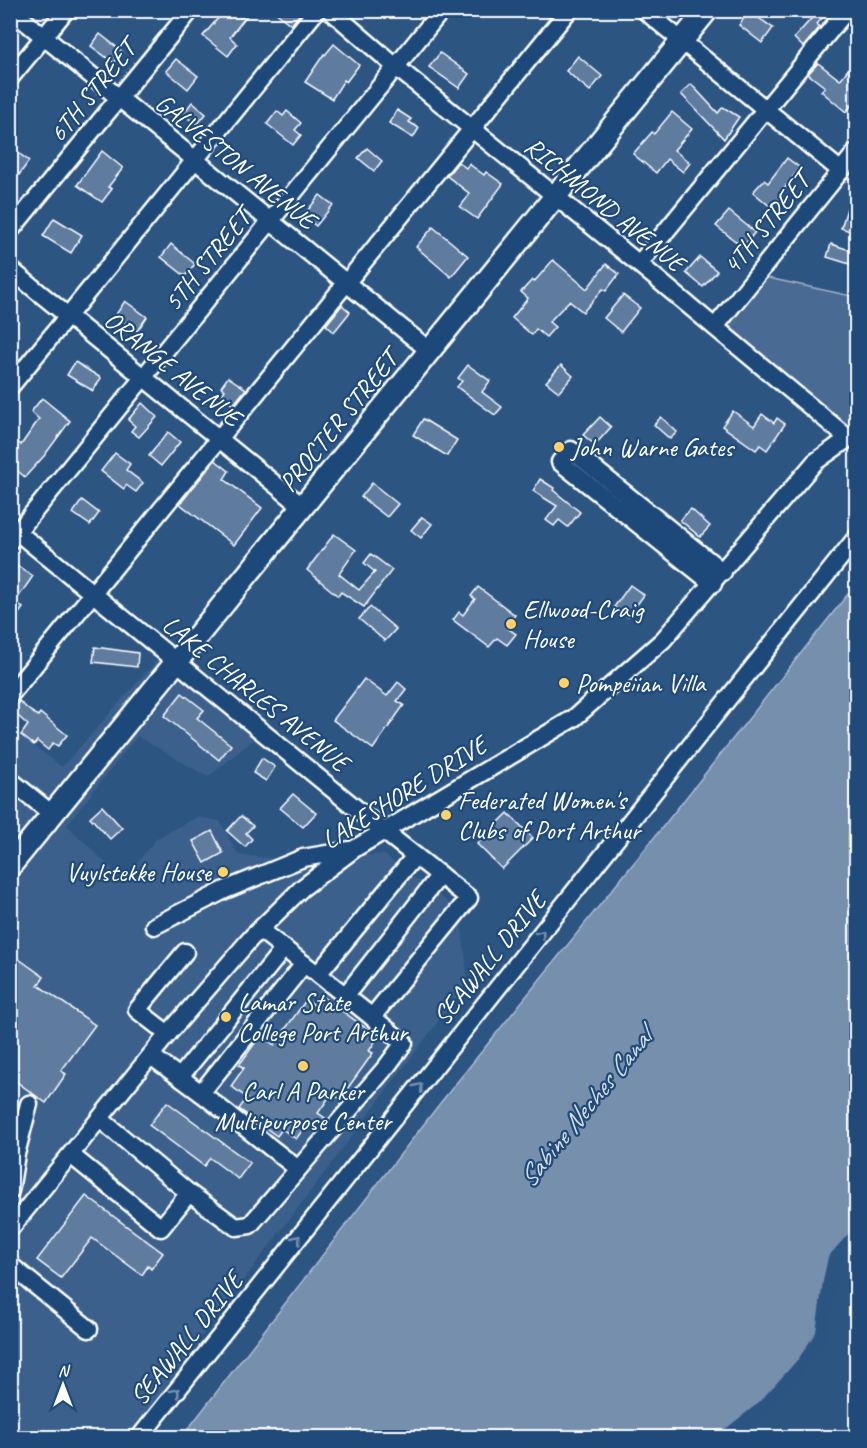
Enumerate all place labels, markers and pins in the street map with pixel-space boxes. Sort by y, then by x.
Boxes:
place label: John Warne Gates [569,431,735,464]
marker: John Warne Gates [552,440,566,454]
place label: Ellwood-Craig House [523,593,645,656]
marker: Ellwood-Craig House [504,617,518,631]
place label: Pompeiian Villa [576,667,707,700]
marker: Pompeiian Villa [557,676,571,690]
place label: Federated Women's Clubs of Port Arthur [458,784,643,847]
marker: Federated Women's Clubs of Port Arthur [439,808,453,822]
place label: Vuylstekke House [66,856,213,889]
marker: Vuylstekke House [216,865,230,879]
place label: Lamar State College Port Arthur [238,986,410,1049]
marker: Lamar State College Port Arthur [219,1010,233,1024]
marker: Carl A Parker Multipurpose Center [296,1059,310,1073]
place label: Carl A Parker Multipurpose Center [215,1075,394,1138]

